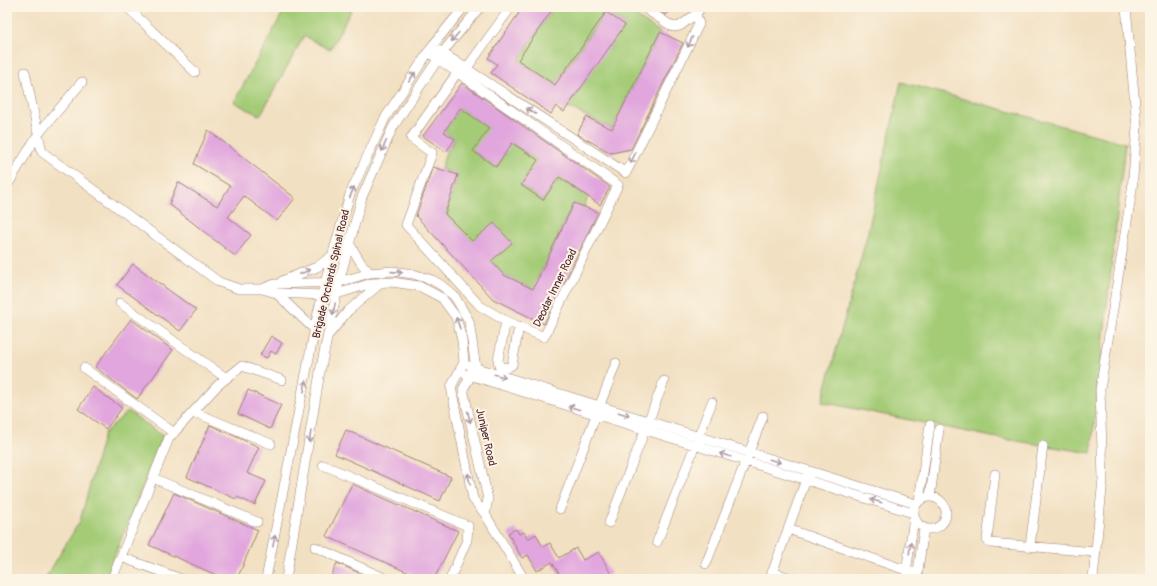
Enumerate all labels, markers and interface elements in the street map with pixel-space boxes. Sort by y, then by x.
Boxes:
one-way arrow [450,32,459,42]
one-way arrow [686,35,693,47]
one-way arrow [408,72,416,83]
one-way arrow [525,107,536,115]
one-way arrow [380,139,388,151]
one-way arrow [629,152,636,164]
one-way arrow [348,186,356,198]
street label: Brigade Orchards Spinal Road [310,208,352,340]
street label: Deodar Inner Road [530,247,580,329]
one-way arrow [299,268,311,275]
one-way arrow [390,268,403,275]
one-way arrow [330,303,338,316]
one-way arrow [454,317,461,330]
one-way arrow [494,373,507,380]
one-way arrow [301,380,309,393]
one-way arrow [568,404,581,411]
street label: Juniper Road [473,407,499,467]
one-way arrow [466,410,474,423]
one-way arrow [618,411,631,418]
one-way arrow [306,430,314,443]
one-way arrow [719,451,732,458]
one-way arrow [769,458,782,465]
one-way arrow [465,473,473,486]
one-way arrow [871,497,883,505]
one-way arrow [271,535,279,548]
one-way arrow [906,542,914,555]

